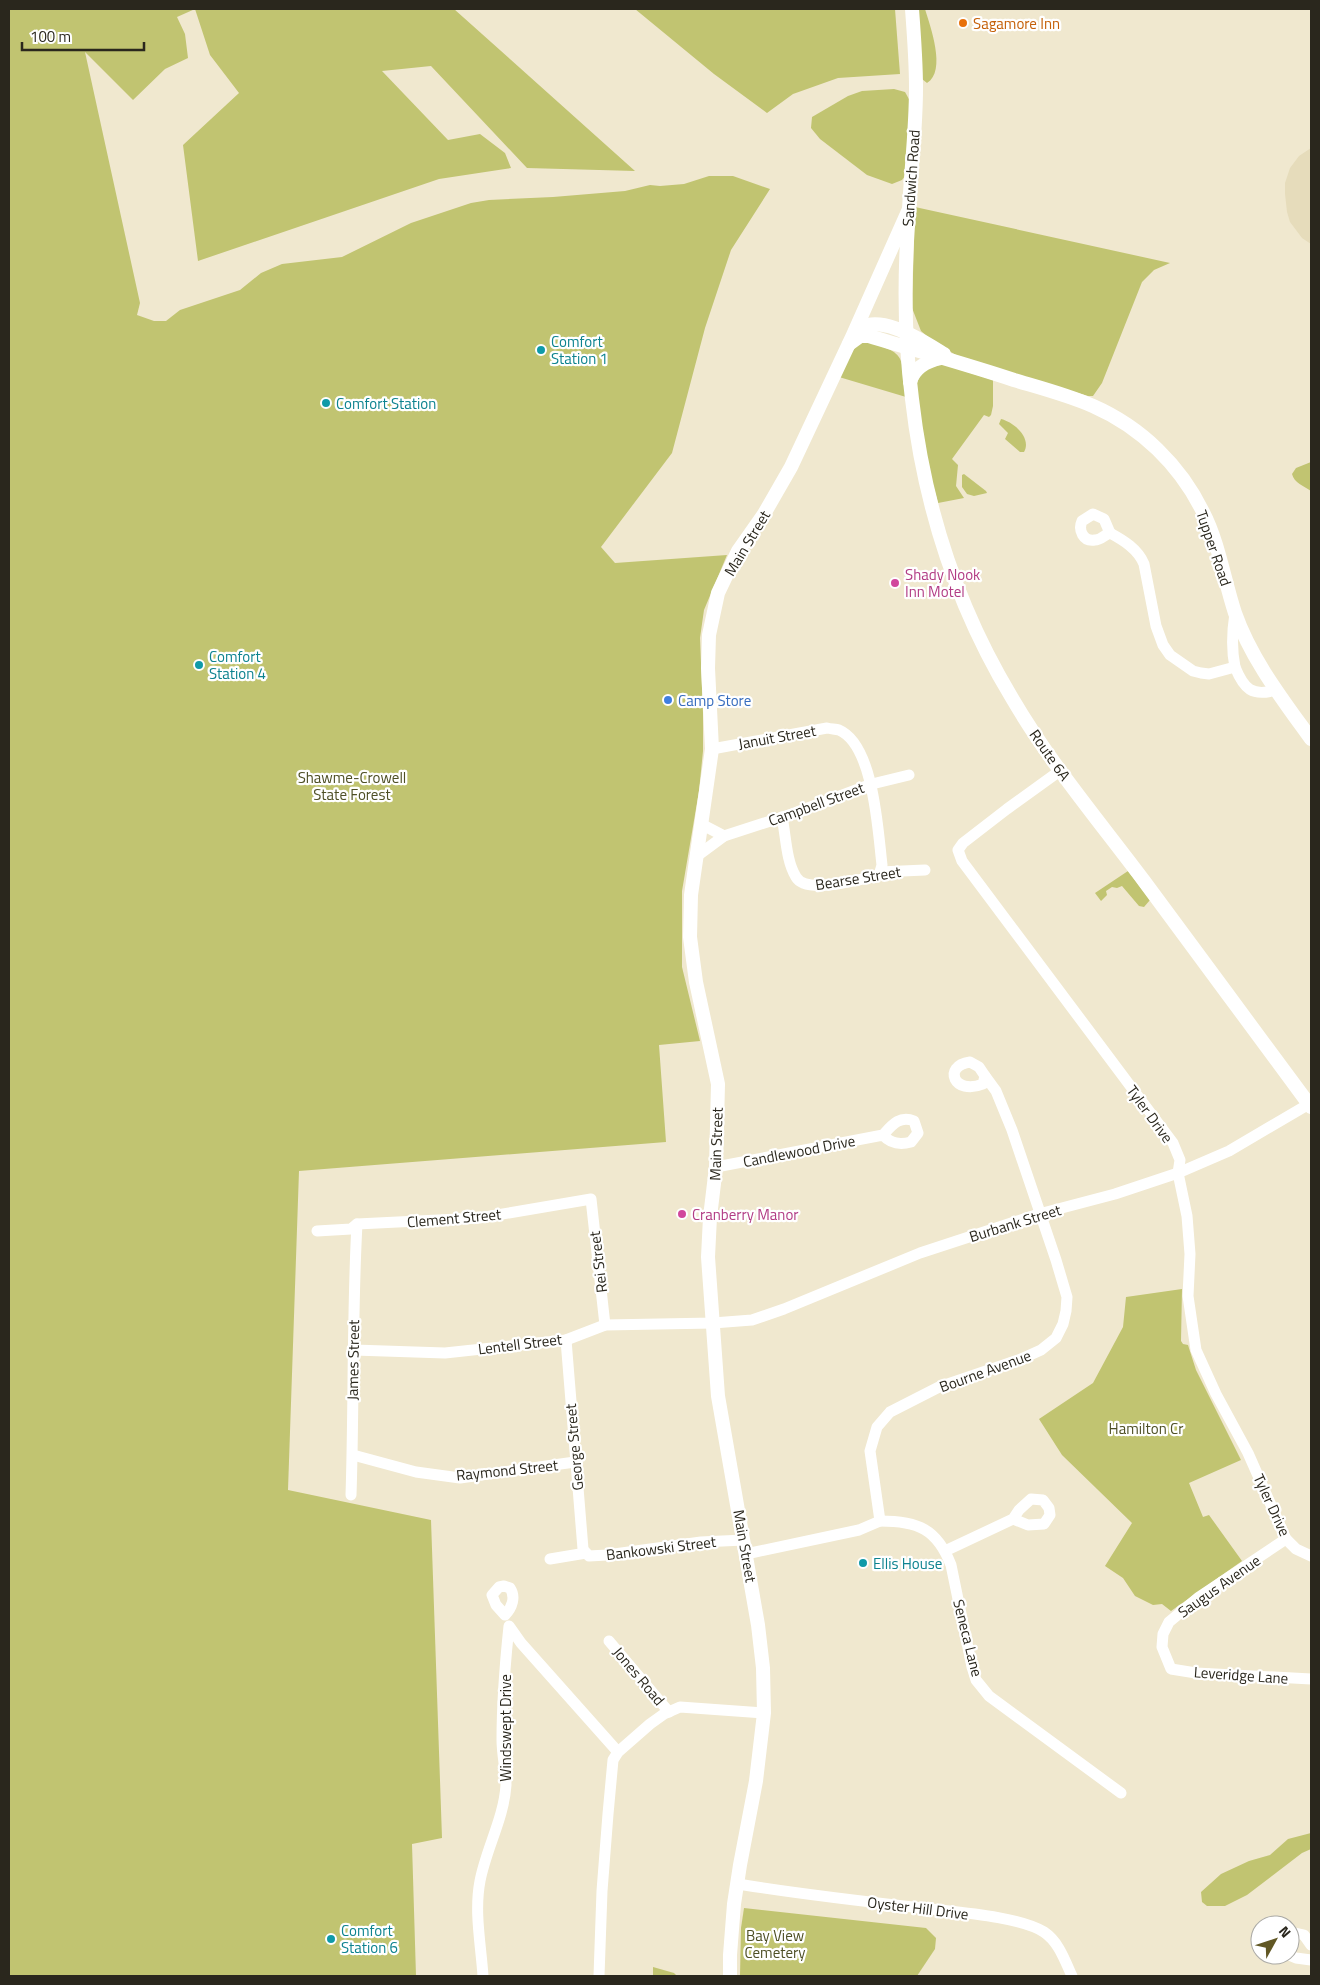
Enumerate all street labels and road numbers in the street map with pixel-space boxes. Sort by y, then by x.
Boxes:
street label: Sandwich Road [896,129,926,227]
street label: Main Street [718,505,776,580]
street label: Tupper Road [1190,507,1238,589]
street label: Januit Street [736,719,818,755]
street label: Route 6A [1024,724,1076,786]
street label: Campbell Street [765,776,868,832]
street label: Bearse Street [814,860,903,896]
street label: Tyler Drive [1121,1080,1179,1148]
street label: Main Street [703,1106,729,1181]
street label: Candlewood Drive [741,1129,857,1173]
street label: Burbank Street [966,1198,1064,1248]
street label: Clement Street [406,1202,503,1234]
street label: Rei Street [583,1229,613,1294]
street label: James Street [341,1319,365,1401]
street label: Lentell Street [477,1327,564,1361]
street label: Bourne Avenue [936,1344,1034,1398]
street label: George Street [559,1402,589,1491]
street label: Raymond Street [455,1453,560,1487]
street label: Tyler Drive [1248,1470,1296,1540]
street label: Main Street [727,1508,763,1585]
street label: Bankowski Street [605,1530,718,1566]
street label: Saugus Avenue [1173,1549,1265,1623]
street label: Seneca Lane [947,1597,989,1679]
street label: Jones Road [608,1642,670,1710]
street label: Leveridge Lane [1193,1660,1289,1690]
street label: Windswept Drive [494,1674,517,1782]
street label: Oyster Hill Drive [866,1890,970,1926]

